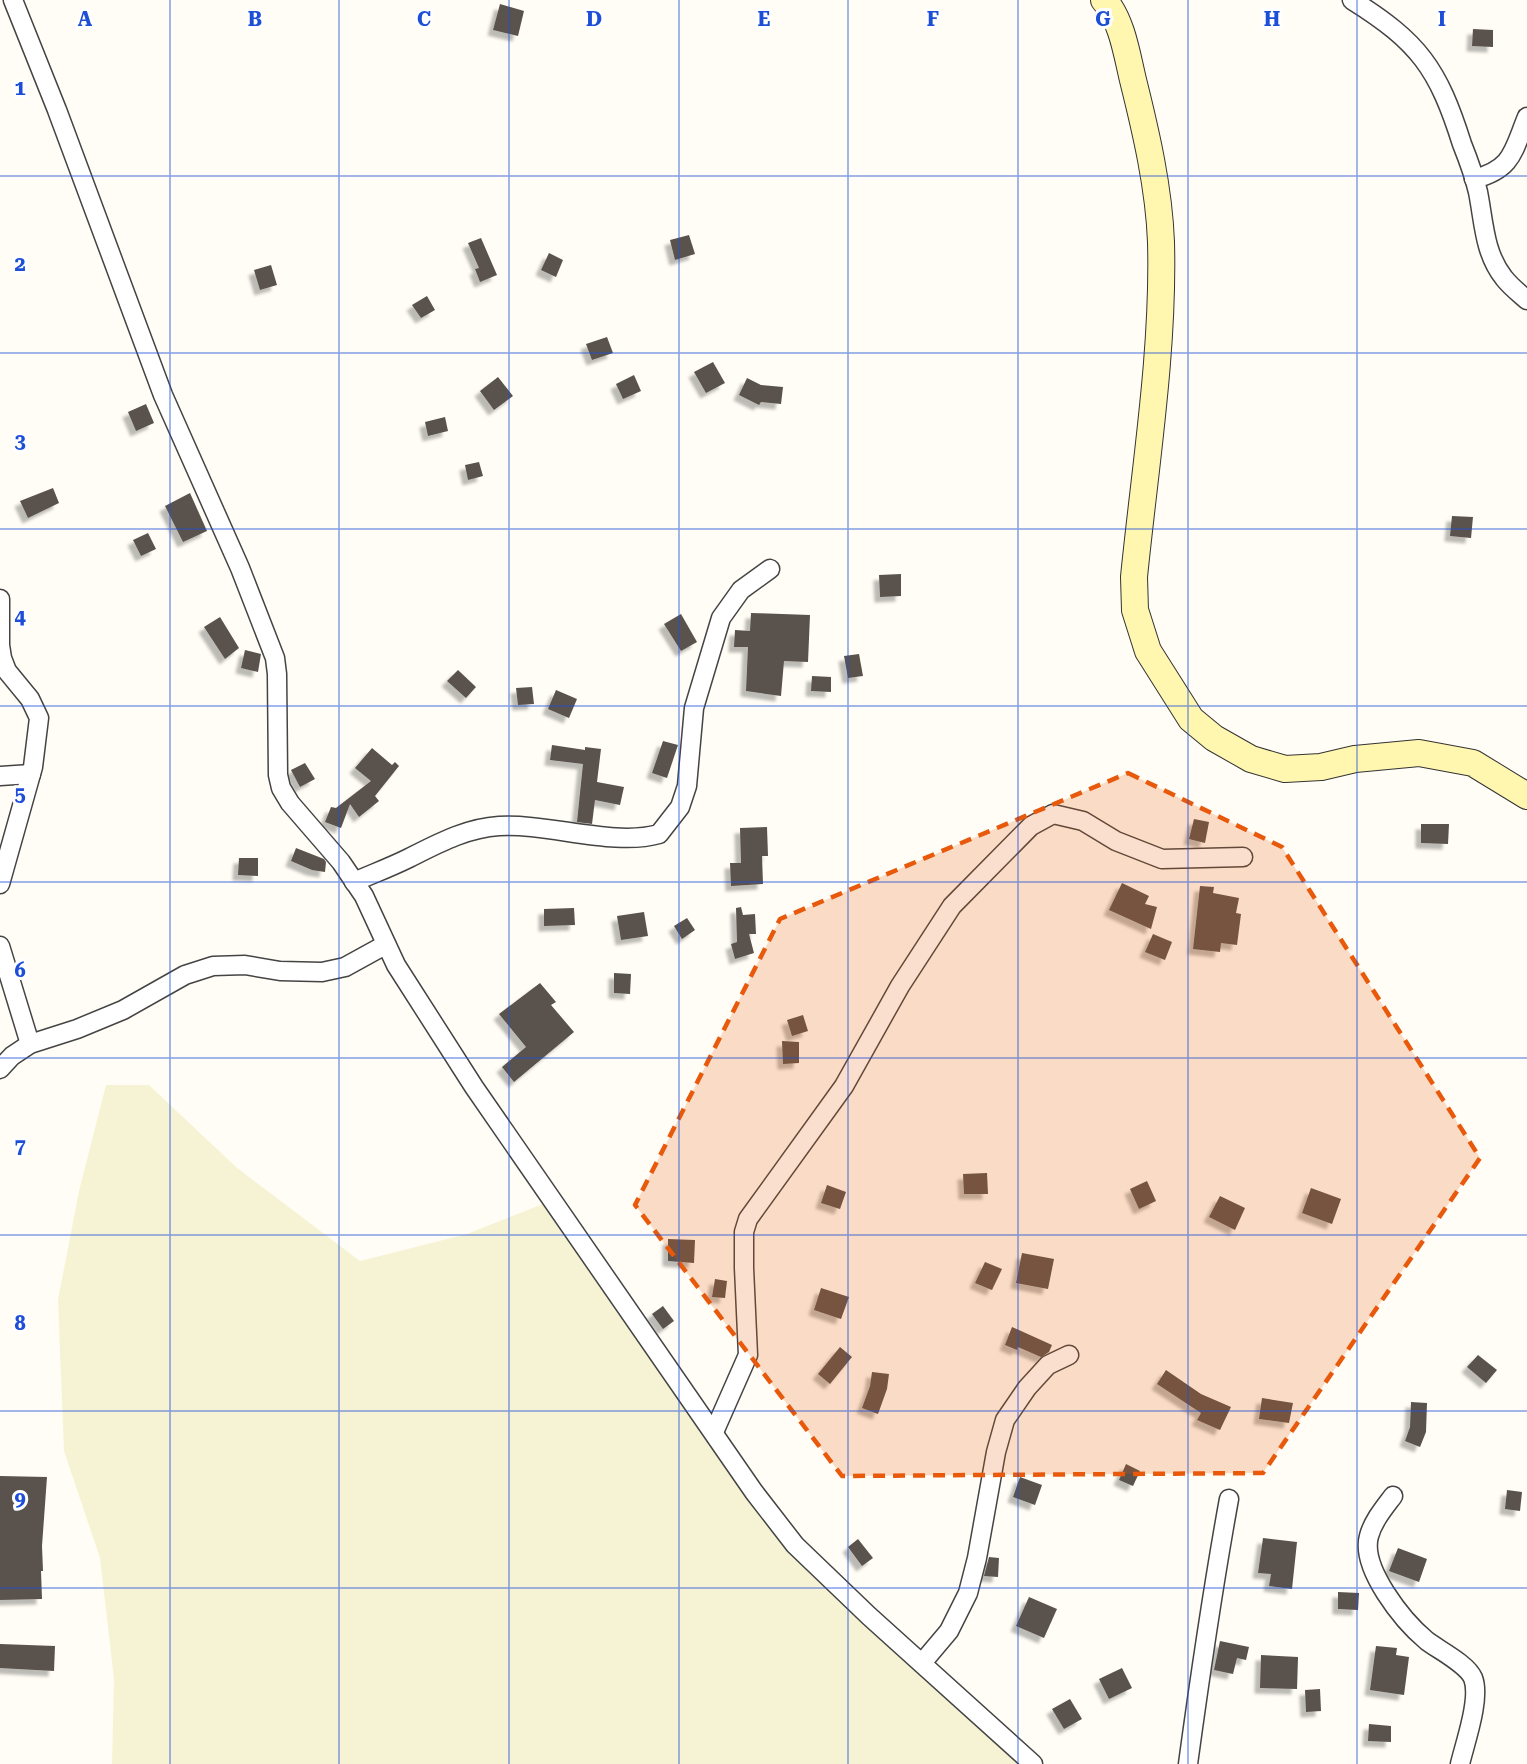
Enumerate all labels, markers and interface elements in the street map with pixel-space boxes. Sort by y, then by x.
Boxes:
text: A [78,7,93,31]
text: B [248,7,262,31]
text: C [417,7,431,31]
text: D [586,7,602,31]
text: E [758,7,771,31]
text: F [927,7,939,31]
text: G [1095,7,1111,31]
text: H [1264,7,1280,31]
text: I [1438,7,1446,31]
text: 1 [14,76,26,100]
text: 2 [14,252,26,276]
text: 3 [14,429,26,453]
text: 4 [14,605,26,629]
text: 5 [14,782,26,806]
text: 6 [14,958,26,982]
text: 7 [14,1134,26,1158]
text: 8 [14,1311,26,1335]
text: 9 [14,1487,26,1511]

